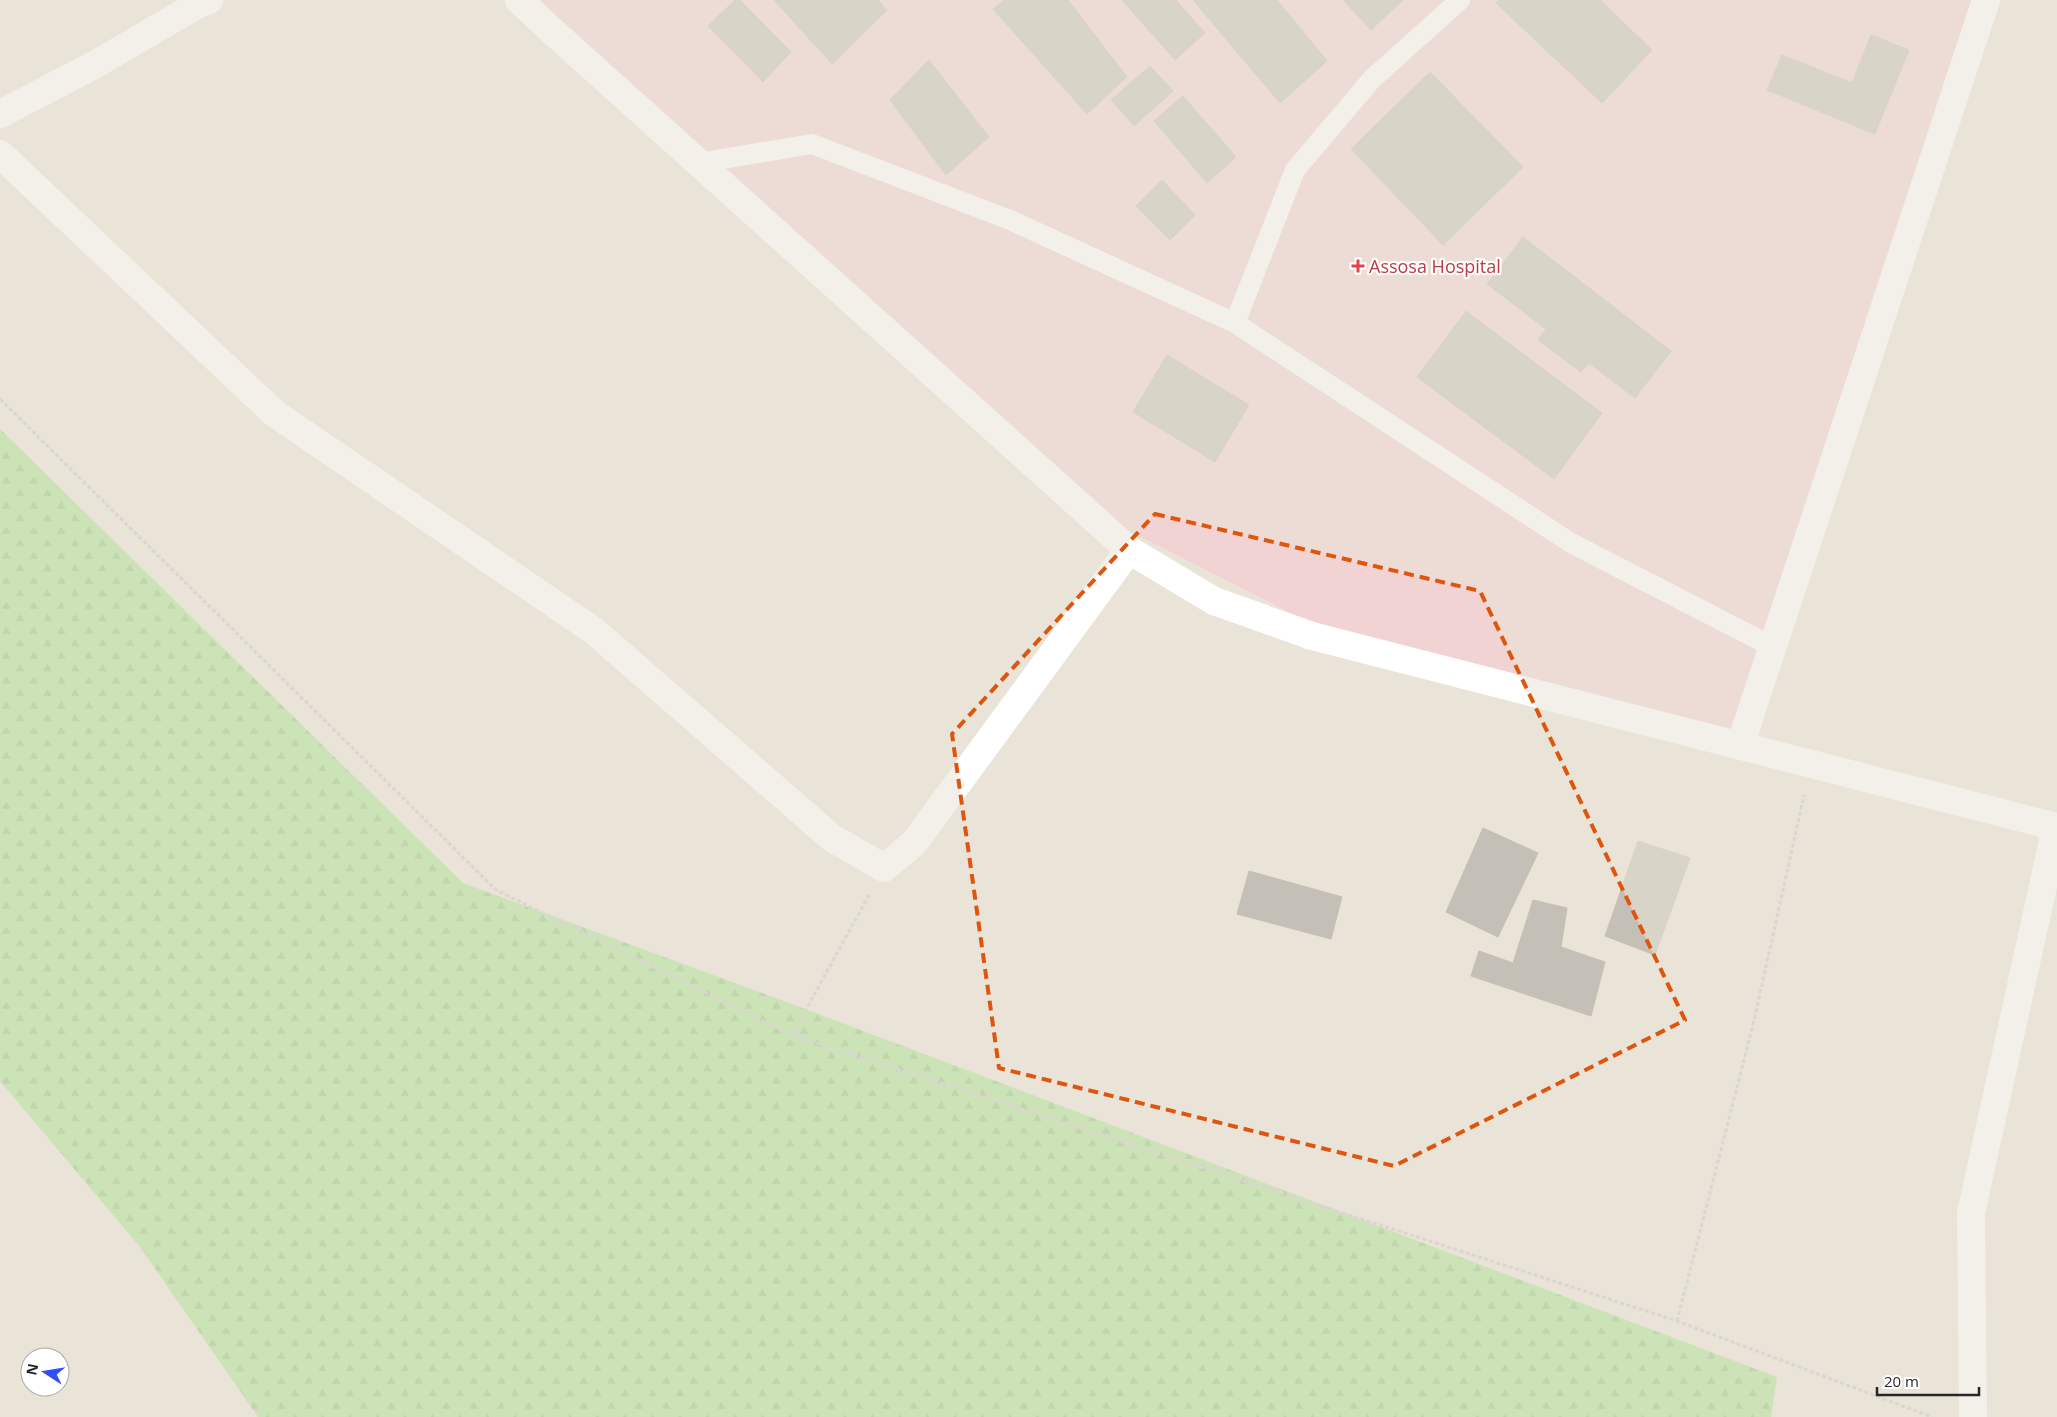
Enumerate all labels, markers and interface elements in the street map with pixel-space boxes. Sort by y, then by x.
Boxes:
place label: Assosa Hospital [1369,254,1501,278]
marker: Assosa Hospital [1351,259,1365,273]
north arrow [20,1347,70,1397]
text: N [21,1362,42,1377]
scale bar [1877,1364,1980,1396]
text: 20 m [1884,1371,1919,1391]

